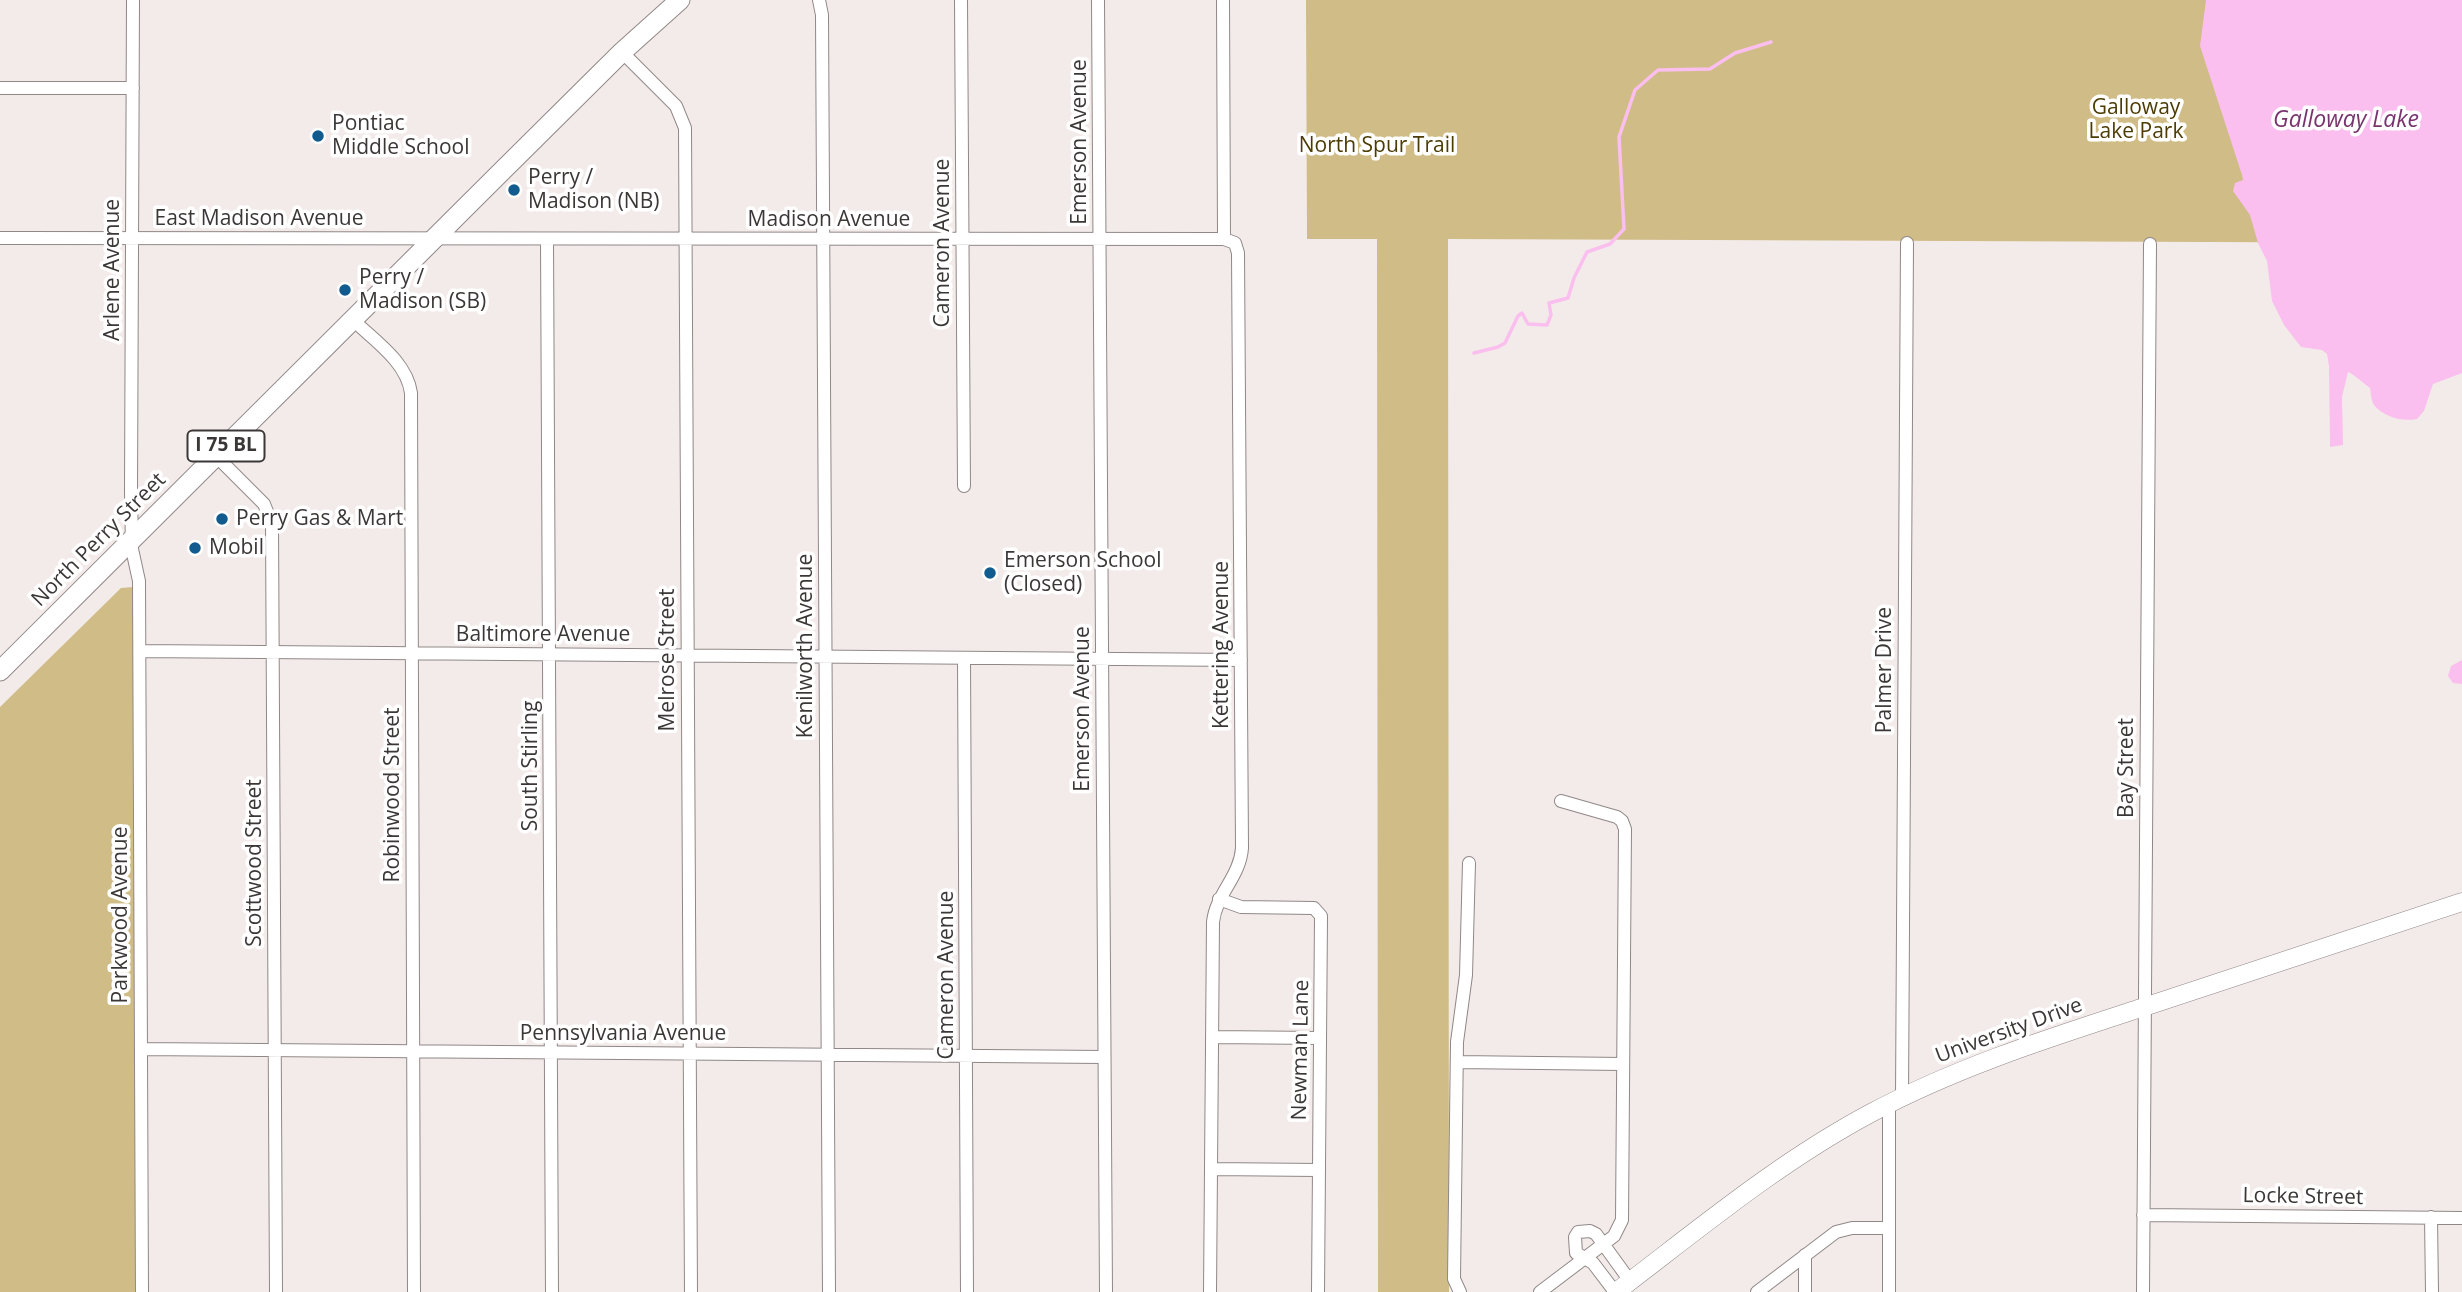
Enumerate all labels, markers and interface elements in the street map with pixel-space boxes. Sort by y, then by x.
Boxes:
street label: Emerson Avenue [1067,59,1093,225]
park label: Galloway Lake Park [2089,95,2183,145]
water label: Galloway Lake [2273,106,2419,134]
place label: Pontiac Middle School [332,111,469,161]
marker: Pontiac Middle School [310,128,326,144]
park label: North Spur Trail [1299,133,1455,159]
street label: Cameron Avenue [930,159,956,327]
place label: Perry / Madison (NB) [528,165,659,215]
marker: Perry / Madison (NB) [506,182,522,198]
street label: Arlene Avenue [100,199,126,341]
street label: East Madison Avenue [154,206,364,232]
street label: Madison Avenue [748,207,910,233]
place label: Perry / Madison (SB) [359,265,486,315]
marker: Perry / Madison (SB) [337,282,353,298]
road number: I 75 BL [188,430,264,462]
street label: North Perry Street [27,468,171,612]
place label: Perry Gas & Mart [236,506,403,532]
marker: Perry Gas & Mart [214,511,230,527]
place label: Mobil [209,535,264,561]
marker: Mobil [187,540,203,556]
place label: Emerson School (Closed) [1004,548,1161,598]
street label: Kenilworth Avenue [793,554,819,738]
street label: Kettering Avenue [1209,561,1235,729]
marker: Emerson School (Closed) [982,565,998,581]
street label: Melrose Street [655,588,681,732]
street label: Palmer Drive [1872,607,1898,733]
street label: Baltimore Avenue [456,622,630,648]
street label: Emerson Avenue [1070,626,1096,792]
street label: South Stirling [518,701,544,831]
street label: Robinwood Street [380,707,406,883]
street label: Bay Street [2114,718,2140,818]
street label: Scottwood Street [242,779,268,947]
street label: Parkwood Avenue [108,827,134,1003]
street label: Cameron Avenue [934,891,960,1059]
street label: Newman Lane [1287,979,1315,1121]
street label: University Drive [1932,993,2086,1069]
street label: Pennsylvania Avenue [520,1021,726,1047]
street label: Locke Street [2242,1183,2364,1211]

